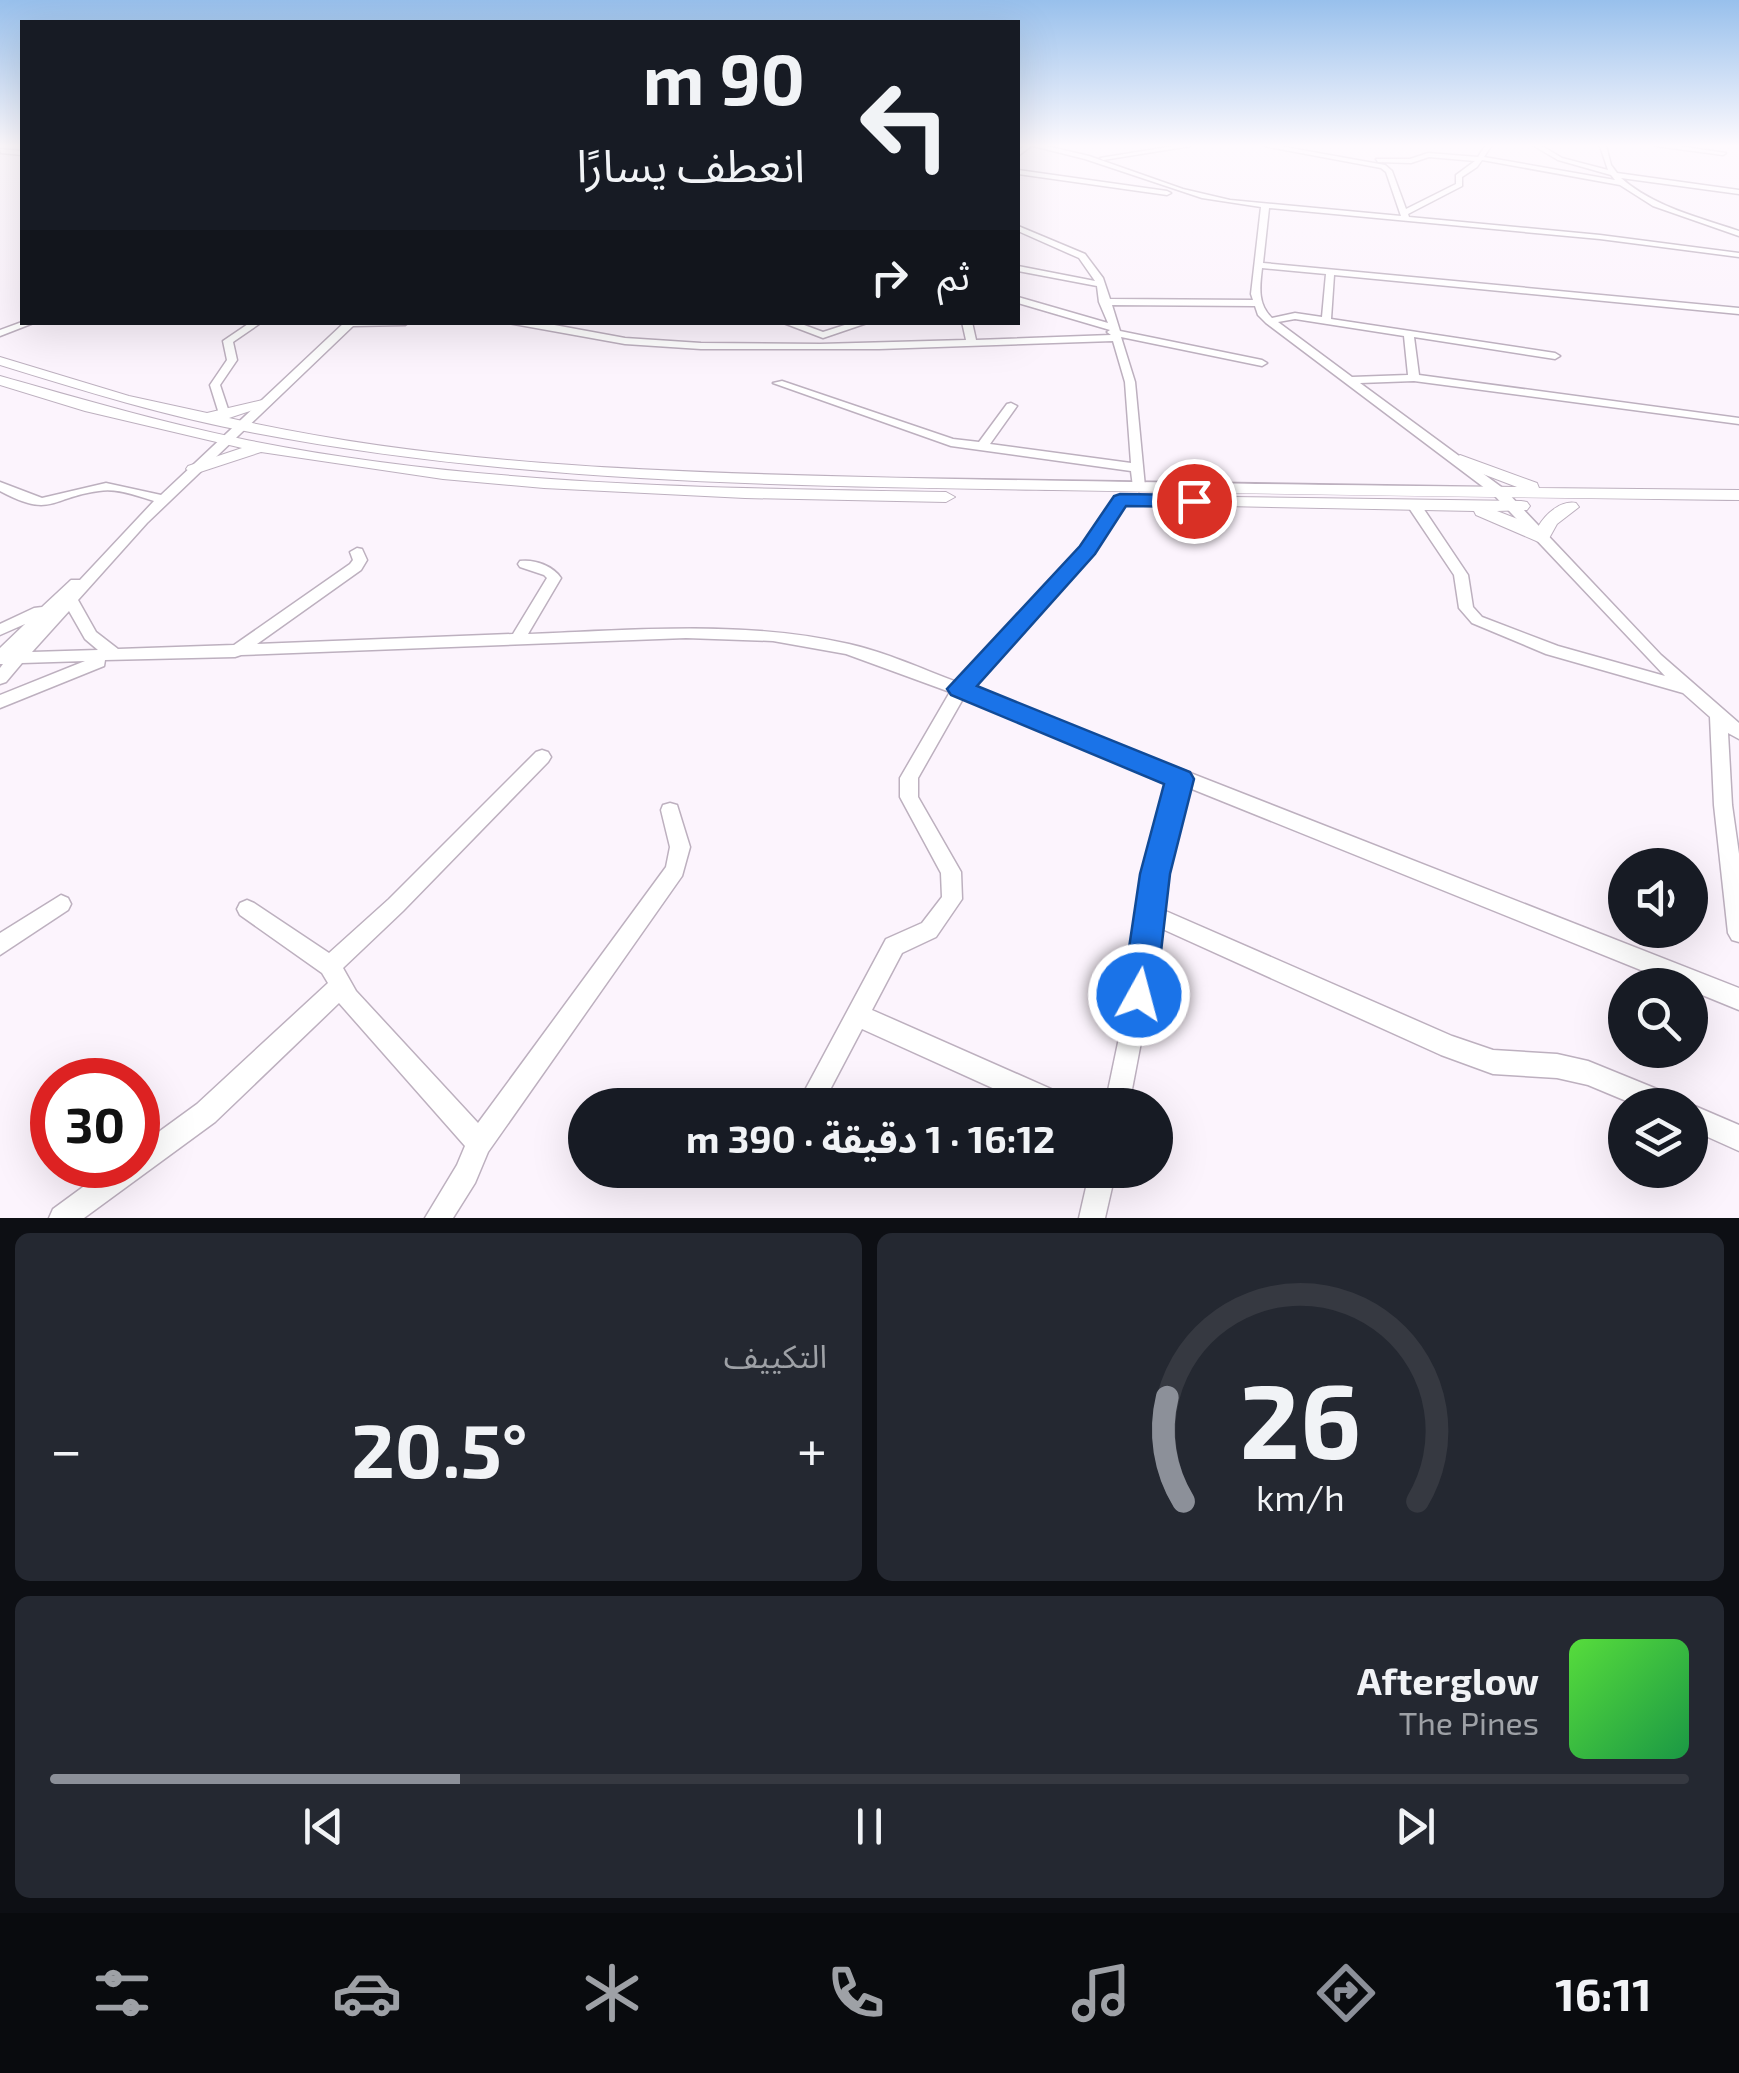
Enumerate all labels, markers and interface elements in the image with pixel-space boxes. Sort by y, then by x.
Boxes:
text: 90 m [643,35,805,119]
icon: left [840,60,970,190]
text: انعطف يسارًا [576,137,805,191]
icon: right [862,250,917,305]
text: ثم [937,252,970,298]
pin [1152,459,1237,544]
icon: arrive [1167,474,1222,529]
map controls [1608,848,1708,1188]
button: sound [1608,848,1708,948]
position arrow [1087,943,1191,1047]
button: search [1608,968,1708,1068]
speed limit sign: 30 [30,1058,160,1188]
button: layers [1608,1088,1708,1188]
text: 16:12 · 1 دقيقة · 390 m [686,1115,1055,1161]
text: التكييف [724,1336,827,1374]
text: 26 [1240,1355,1361,1480]
text: 20.5° [351,1403,528,1493]
text: − [50,1415,82,1481]
text: + [797,1415,827,1481]
text: km/h [1256,1475,1345,1518]
text: Afterglow [1357,1657,1539,1703]
text: The Pines [1399,1703,1539,1741]
icon: previous [296,1799,351,1854]
icon: pause [842,1799,897,1854]
icon: next [1388,1799,1443,1854]
icon: filters [87,1958,157,2028]
icon: car [332,1958,402,2028]
icon: climate [577,1958,647,2028]
icon: phone [821,1958,891,2028]
icon: music [1066,1958,1136,2028]
icon: directions [1311,1958,1381,2028]
text: 16:11 [1555,1966,1652,2020]

